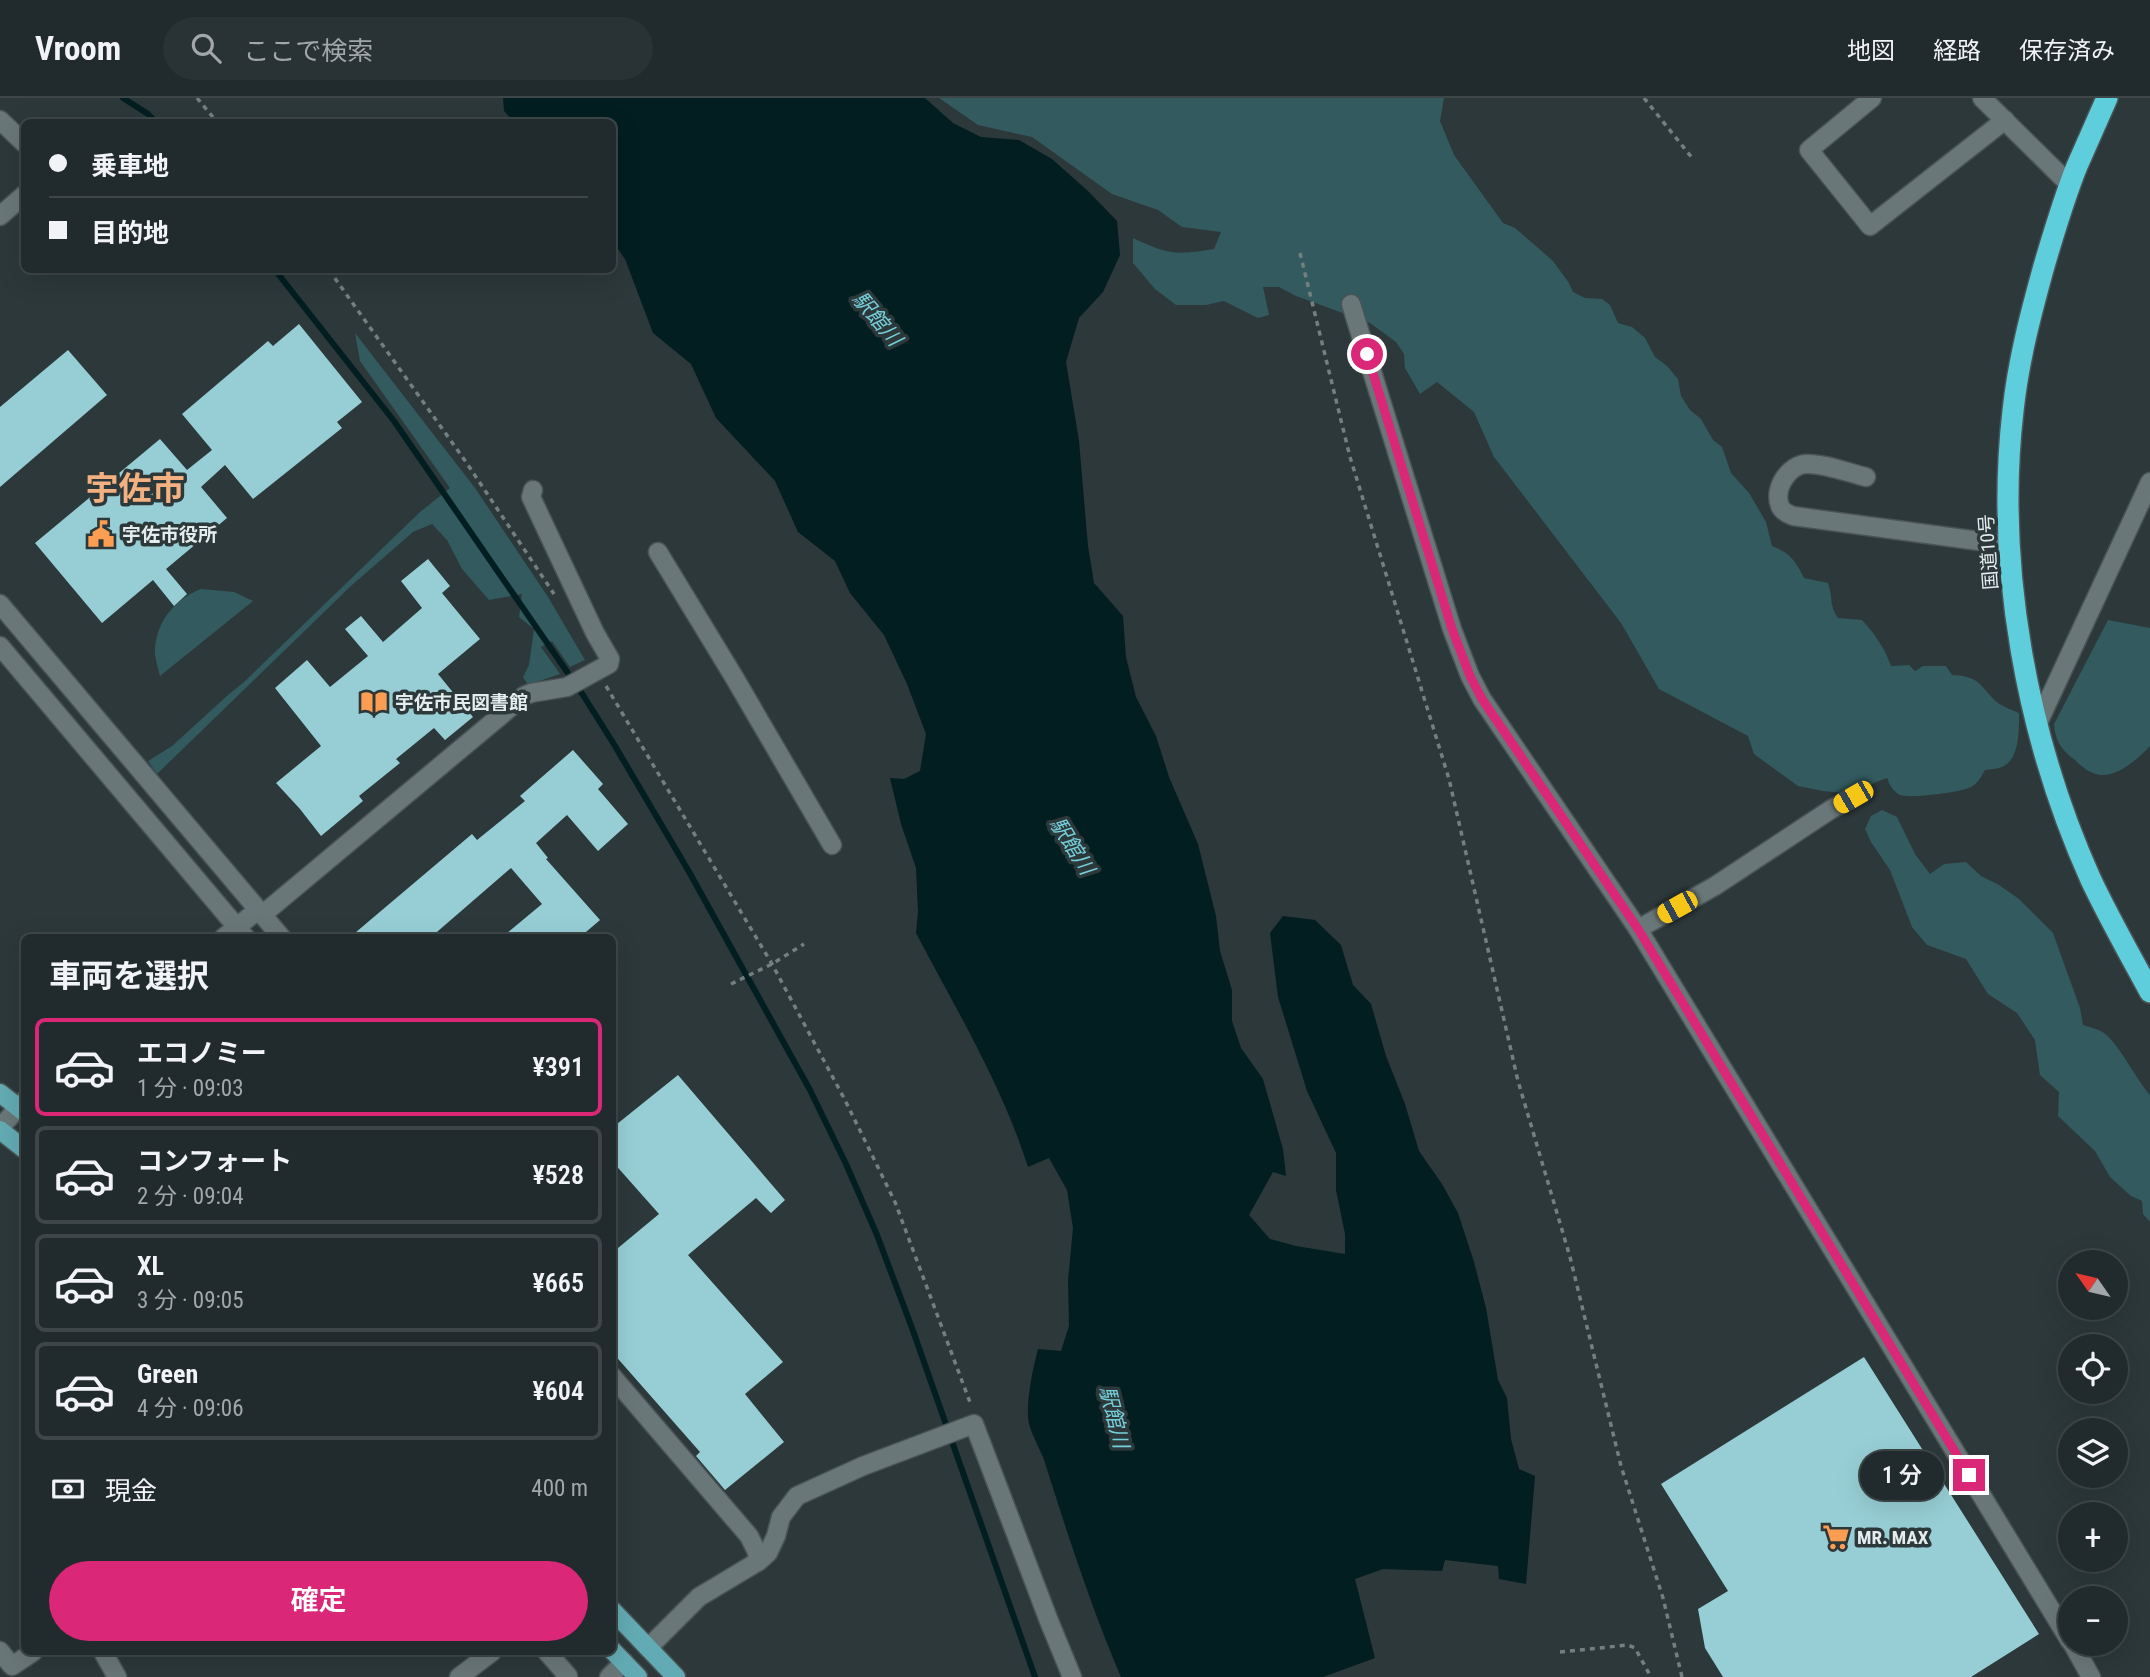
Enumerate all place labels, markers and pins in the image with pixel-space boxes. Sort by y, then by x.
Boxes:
public building icon: 宇佐市役所 [86,519,116,549]
place label: 宇佐市役所 [122,523,217,546]
library icon: 宇佐市民図書館 [359,687,389,717]
place label: 宇佐市民図書館 [395,691,528,714]
supermarket icon: MR. MAX [1821,1522,1851,1552]
place label: MR. MAX [1857,1526,1929,1549]

